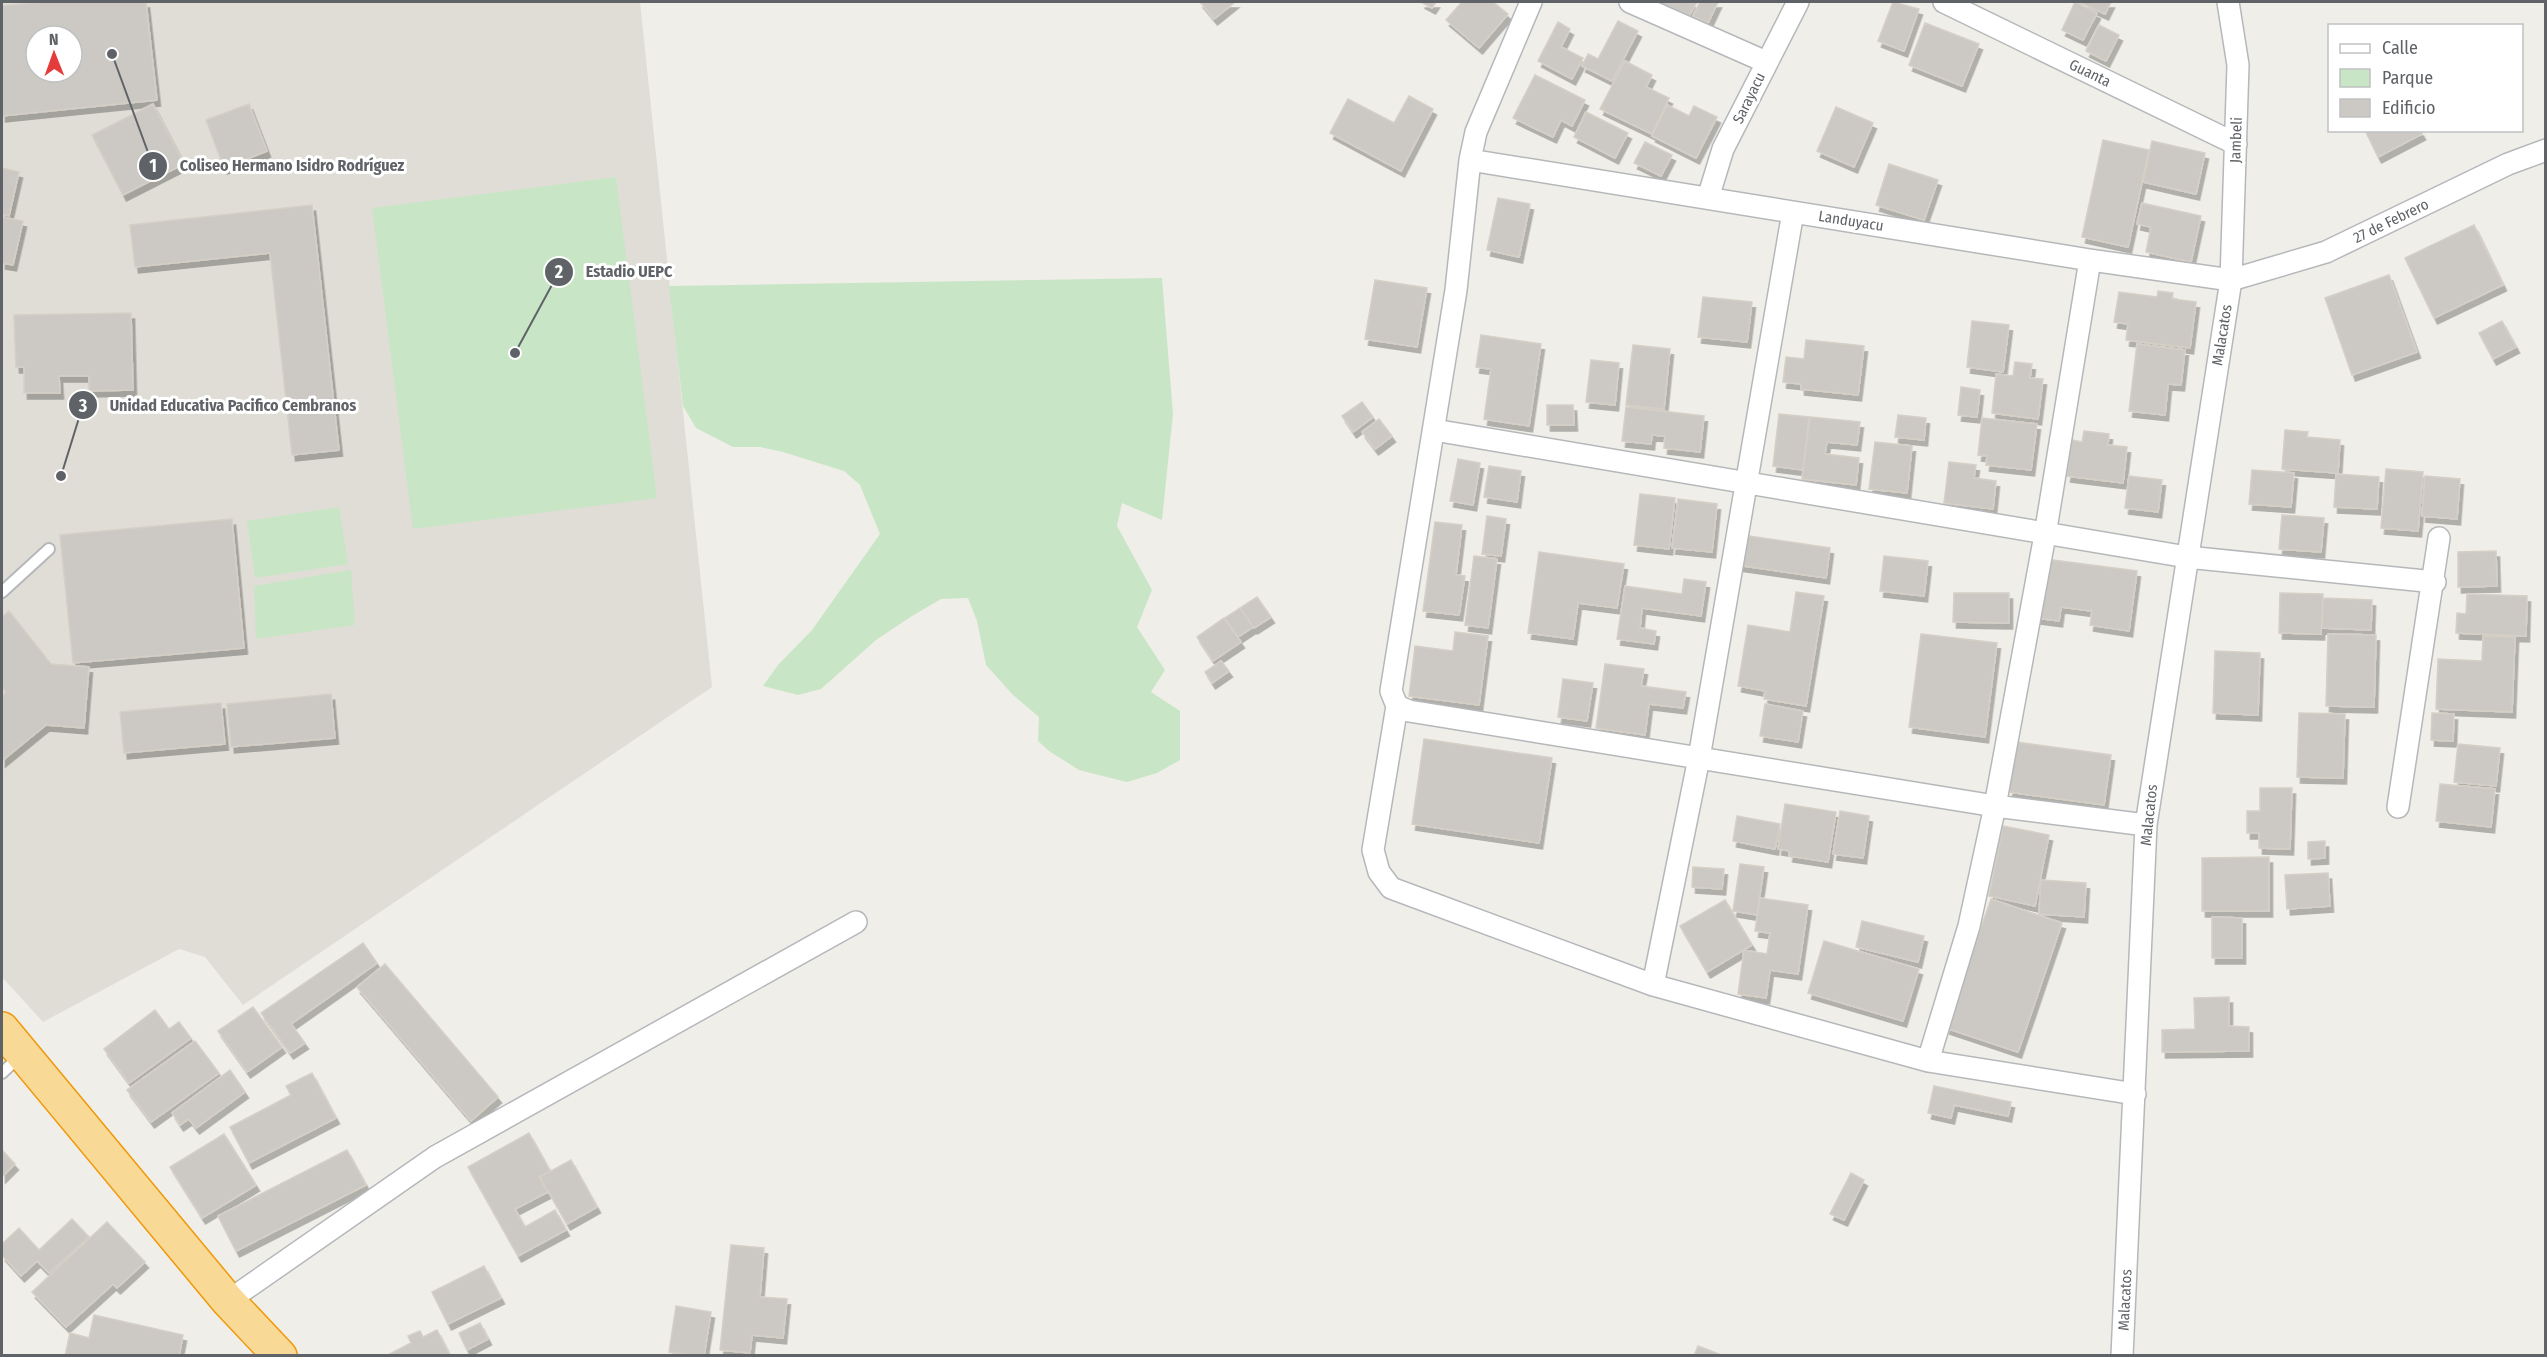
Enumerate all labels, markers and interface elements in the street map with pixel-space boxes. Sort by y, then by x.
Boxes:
north arrow [24,24,84,84]
legend [2328,24,2523,132]
text: N [49,30,59,49]
text: Calle [2382,37,2418,59]
street label: Guanta [2066,55,2114,91]
text: Parque [2382,67,2433,89]
street label: Sarayacu [1729,69,1769,127]
text: Edificio [2382,97,2435,119]
street label: Jambeli [2226,117,2246,163]
callout: Coliseo Hermano Isidro Rodríguez [138,149,417,183]
text: 1 [149,155,157,177]
text: Coliseo Hermano Isidro Rodríguez [180,156,404,175]
street label: 27 de Febrero [2350,195,2432,247]
street label: Landuyacu [1817,207,1885,235]
callout: Estadio UEPC [544,255,685,289]
text: 2 [554,261,563,283]
text: Estadio UEPC [586,262,673,281]
street label: Malacatos [2208,303,2236,367]
callout: Unidad Educativa Pacifico Cembranos [68,388,369,422]
text: 3 [78,395,88,417]
text: Unidad Educativa Pacifico Cembranos [110,396,356,415]
street label: Malacatos [2137,783,2161,847]
street label: Malacatos [2114,1269,2136,1331]

